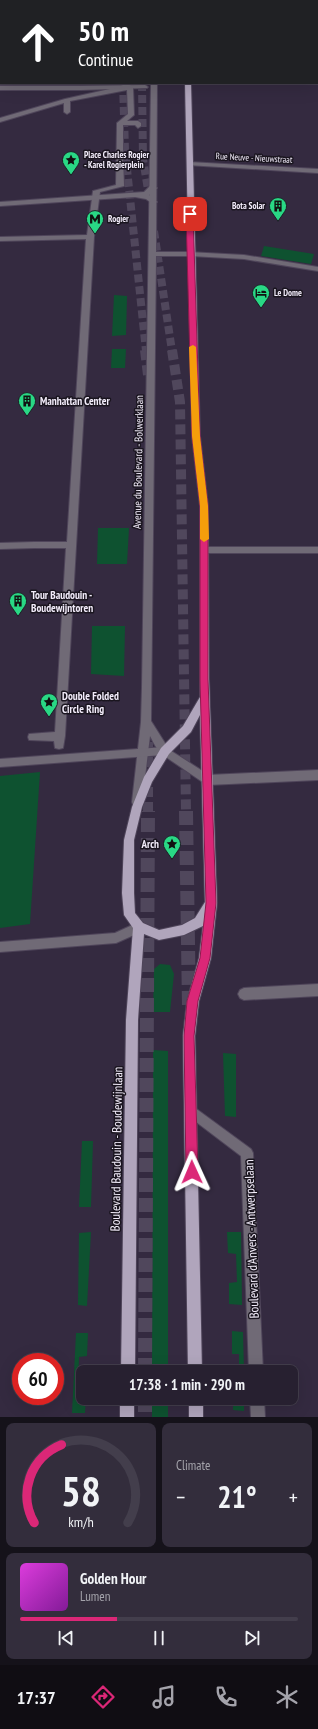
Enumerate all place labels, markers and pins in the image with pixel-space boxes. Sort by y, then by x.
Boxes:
place label: Place Charles Rogier - Karel Rogierplein [84,149,149,170]
place icon: Place Charles Rogier - Karel Rogierplein [61,150,81,175]
building icon: Bota Solar [268,196,288,221]
pin [173,197,207,231]
place label: Bota Solar [232,200,265,211]
metro station icon: Rogier [85,209,105,234]
place label: Rogier [108,213,129,224]
hotel icon: Le Dome [251,283,271,308]
place label: Le Dome [274,287,302,298]
building icon: Manhattan Center [17,391,37,416]
place label: Manhattan Center [40,394,110,408]
place label: Tour Baudouin - Boudewijntoren [31,588,93,615]
building icon: Tour Baudouin - Boudewijntoren [8,591,28,616]
place label: Double Folded Circle Ring [62,689,119,716]
place icon: Double Folded Circle Ring [39,692,59,717]
place icon: Arch [162,834,182,859]
place label: Arch [140,837,159,851]

